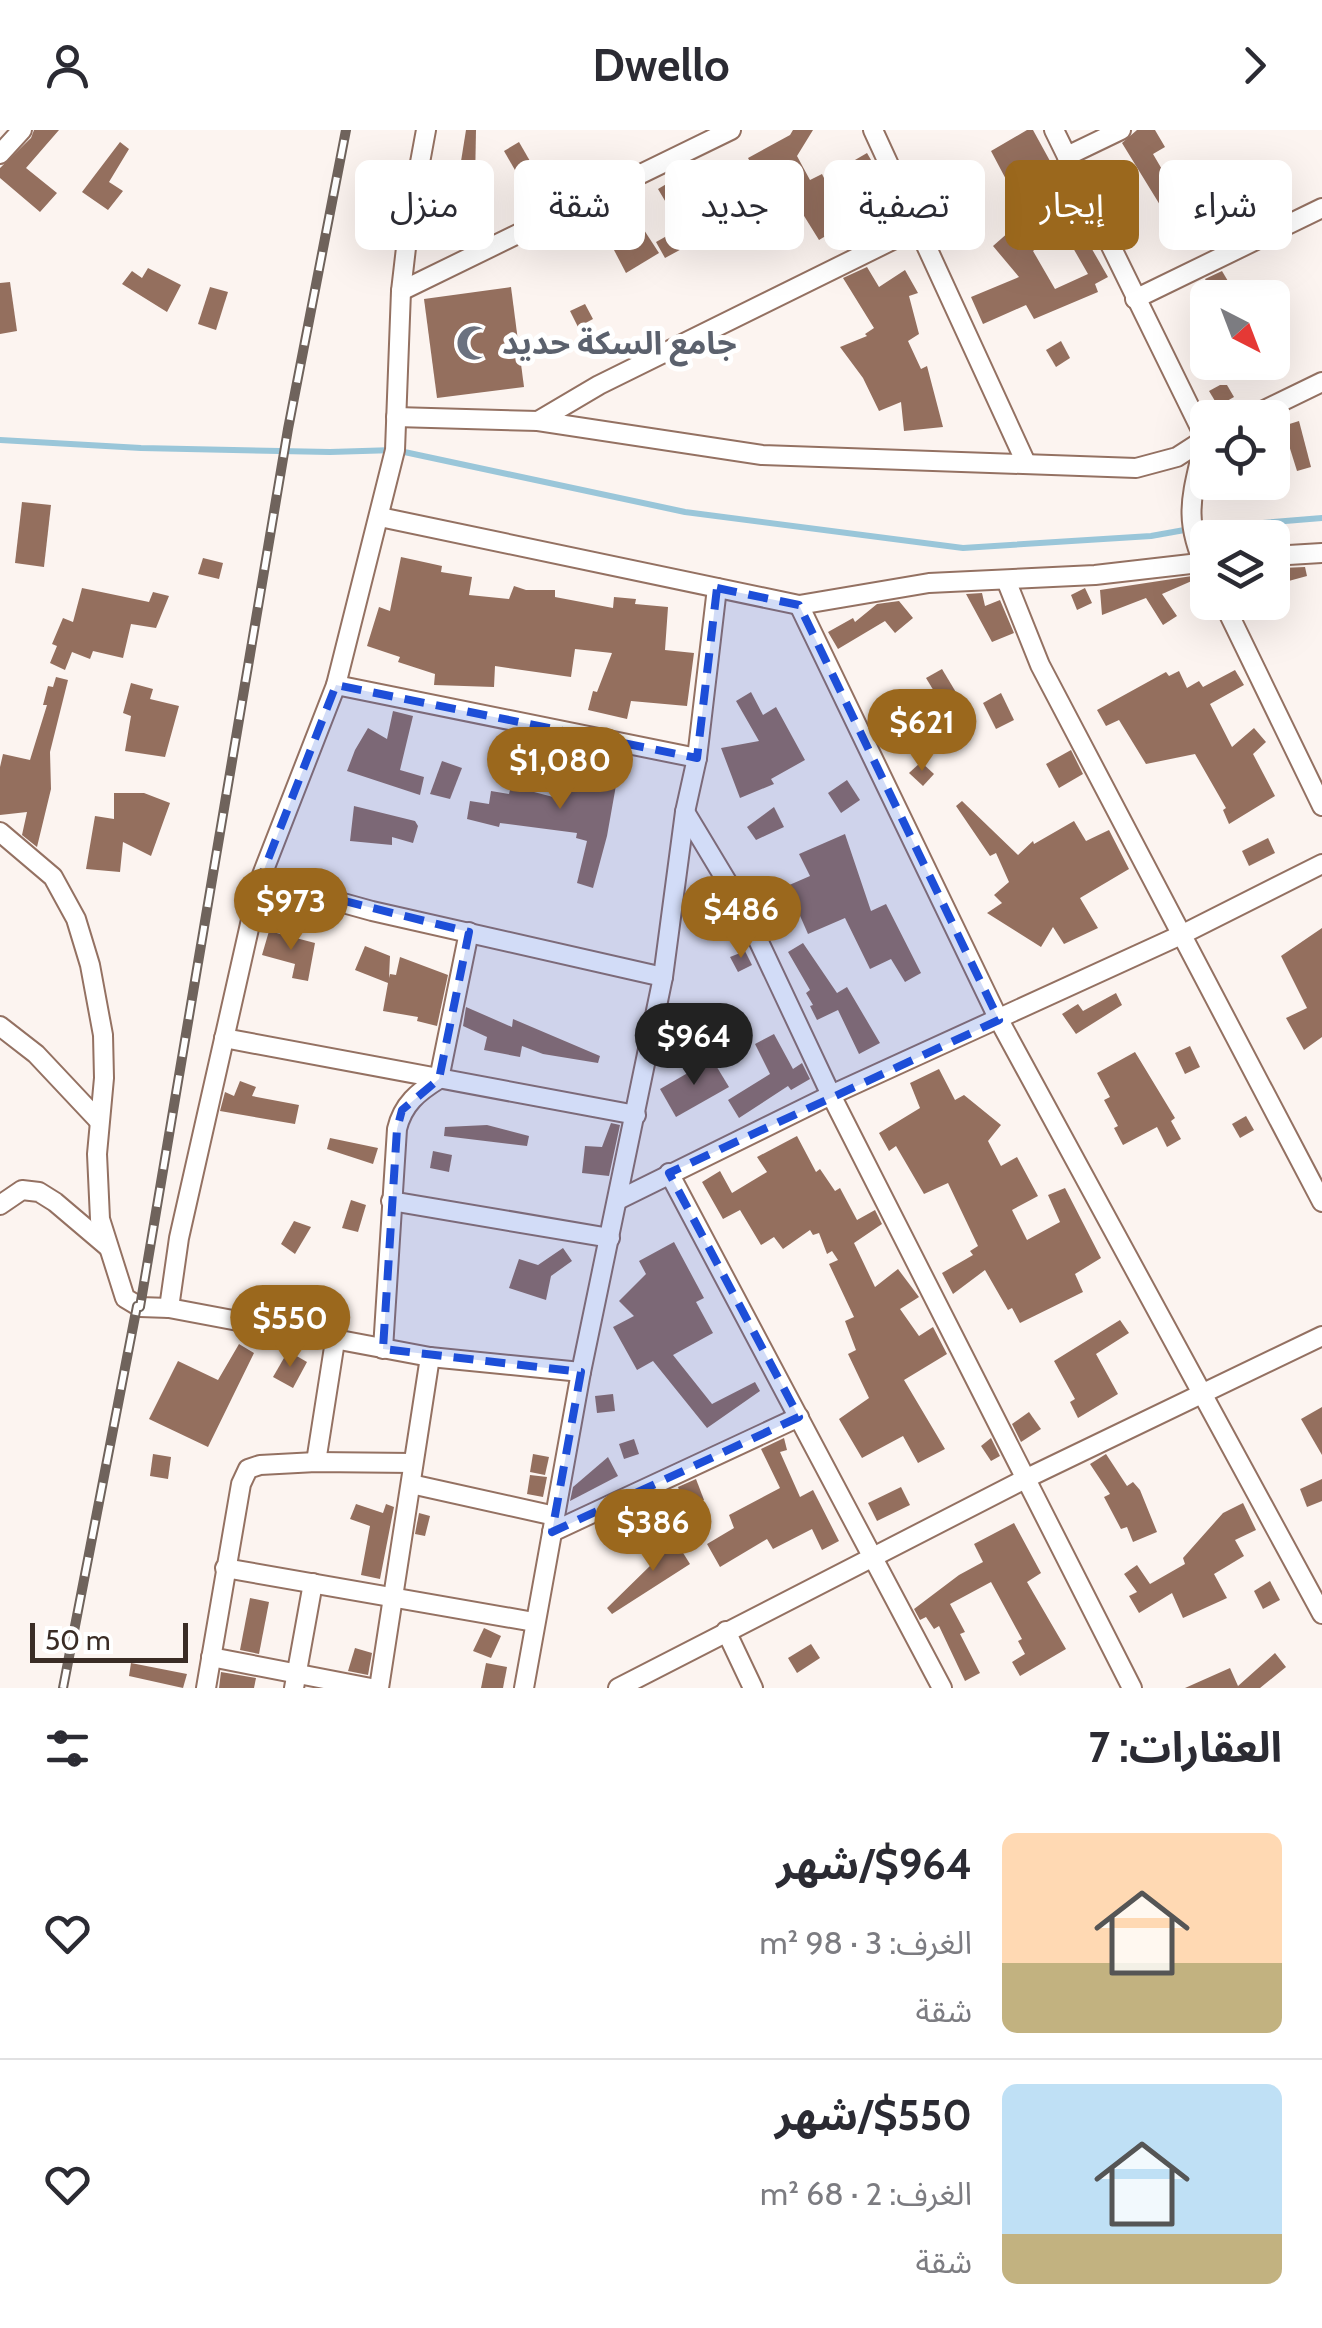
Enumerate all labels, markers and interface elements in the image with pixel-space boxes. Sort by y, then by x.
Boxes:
icon: person [40,38,95,93]
text: Dwello [592,38,730,92]
icon: forward [1227,38,1282,93]
chip: منزل [355,160,494,250]
chip: شقة [514,160,645,250]
chip: جديد [665,160,804,250]
chip: تصفية [824,160,985,250]
chip: إيجار [1005,160,1139,250]
chip: شراء [1159,160,1292,250]
north arrow [1190,280,1290,380]
map controls [1190,280,1290,620]
place label: جامع السكة حديد [502,323,737,367]
mosque icon: جامع السكة حديد [455,324,493,362]
button: locate [1190,400,1290,500]
button: layers [1190,520,1290,620]
pin: $621 [863,689,981,774]
text: $621 [889,702,955,741]
pin: $1,080 [479,727,641,812]
text: $1,080 [509,740,611,779]
pin: $973 [232,868,350,953]
pin: $486 [682,876,800,961]
text: $973 [256,881,326,920]
text: $486 [703,889,779,928]
pin: $964 [635,1003,753,1088]
text: $964 [657,1016,731,1055]
pin: $550 [231,1285,349,1370]
text: $550 [252,1298,328,1337]
pin: $386 [594,1489,712,1574]
text: $386 [616,1502,690,1541]
scale bar [30,1618,188,1662]
text: 50 m [45,1623,111,1657]
icon: filters [40,1721,95,1776]
text: العقارات: 7 [1089,1721,1282,1773]
text: $964/شهر [776,1838,972,1890]
icon: home [1082,1873,1202,1993]
icon: heart [40,1906,95,1961]
text: الغرف: 3 · 98 m² [760,1923,972,1962]
text: شقة [916,1991,972,2030]
text: $550/شهر [775,2089,972,2141]
icon: home [1082,2124,1202,2244]
icon: heart [40,2157,95,2212]
text: الغرف: 2 · 68 m² [760,2174,972,2213]
text: شقة [916,2242,972,2281]

